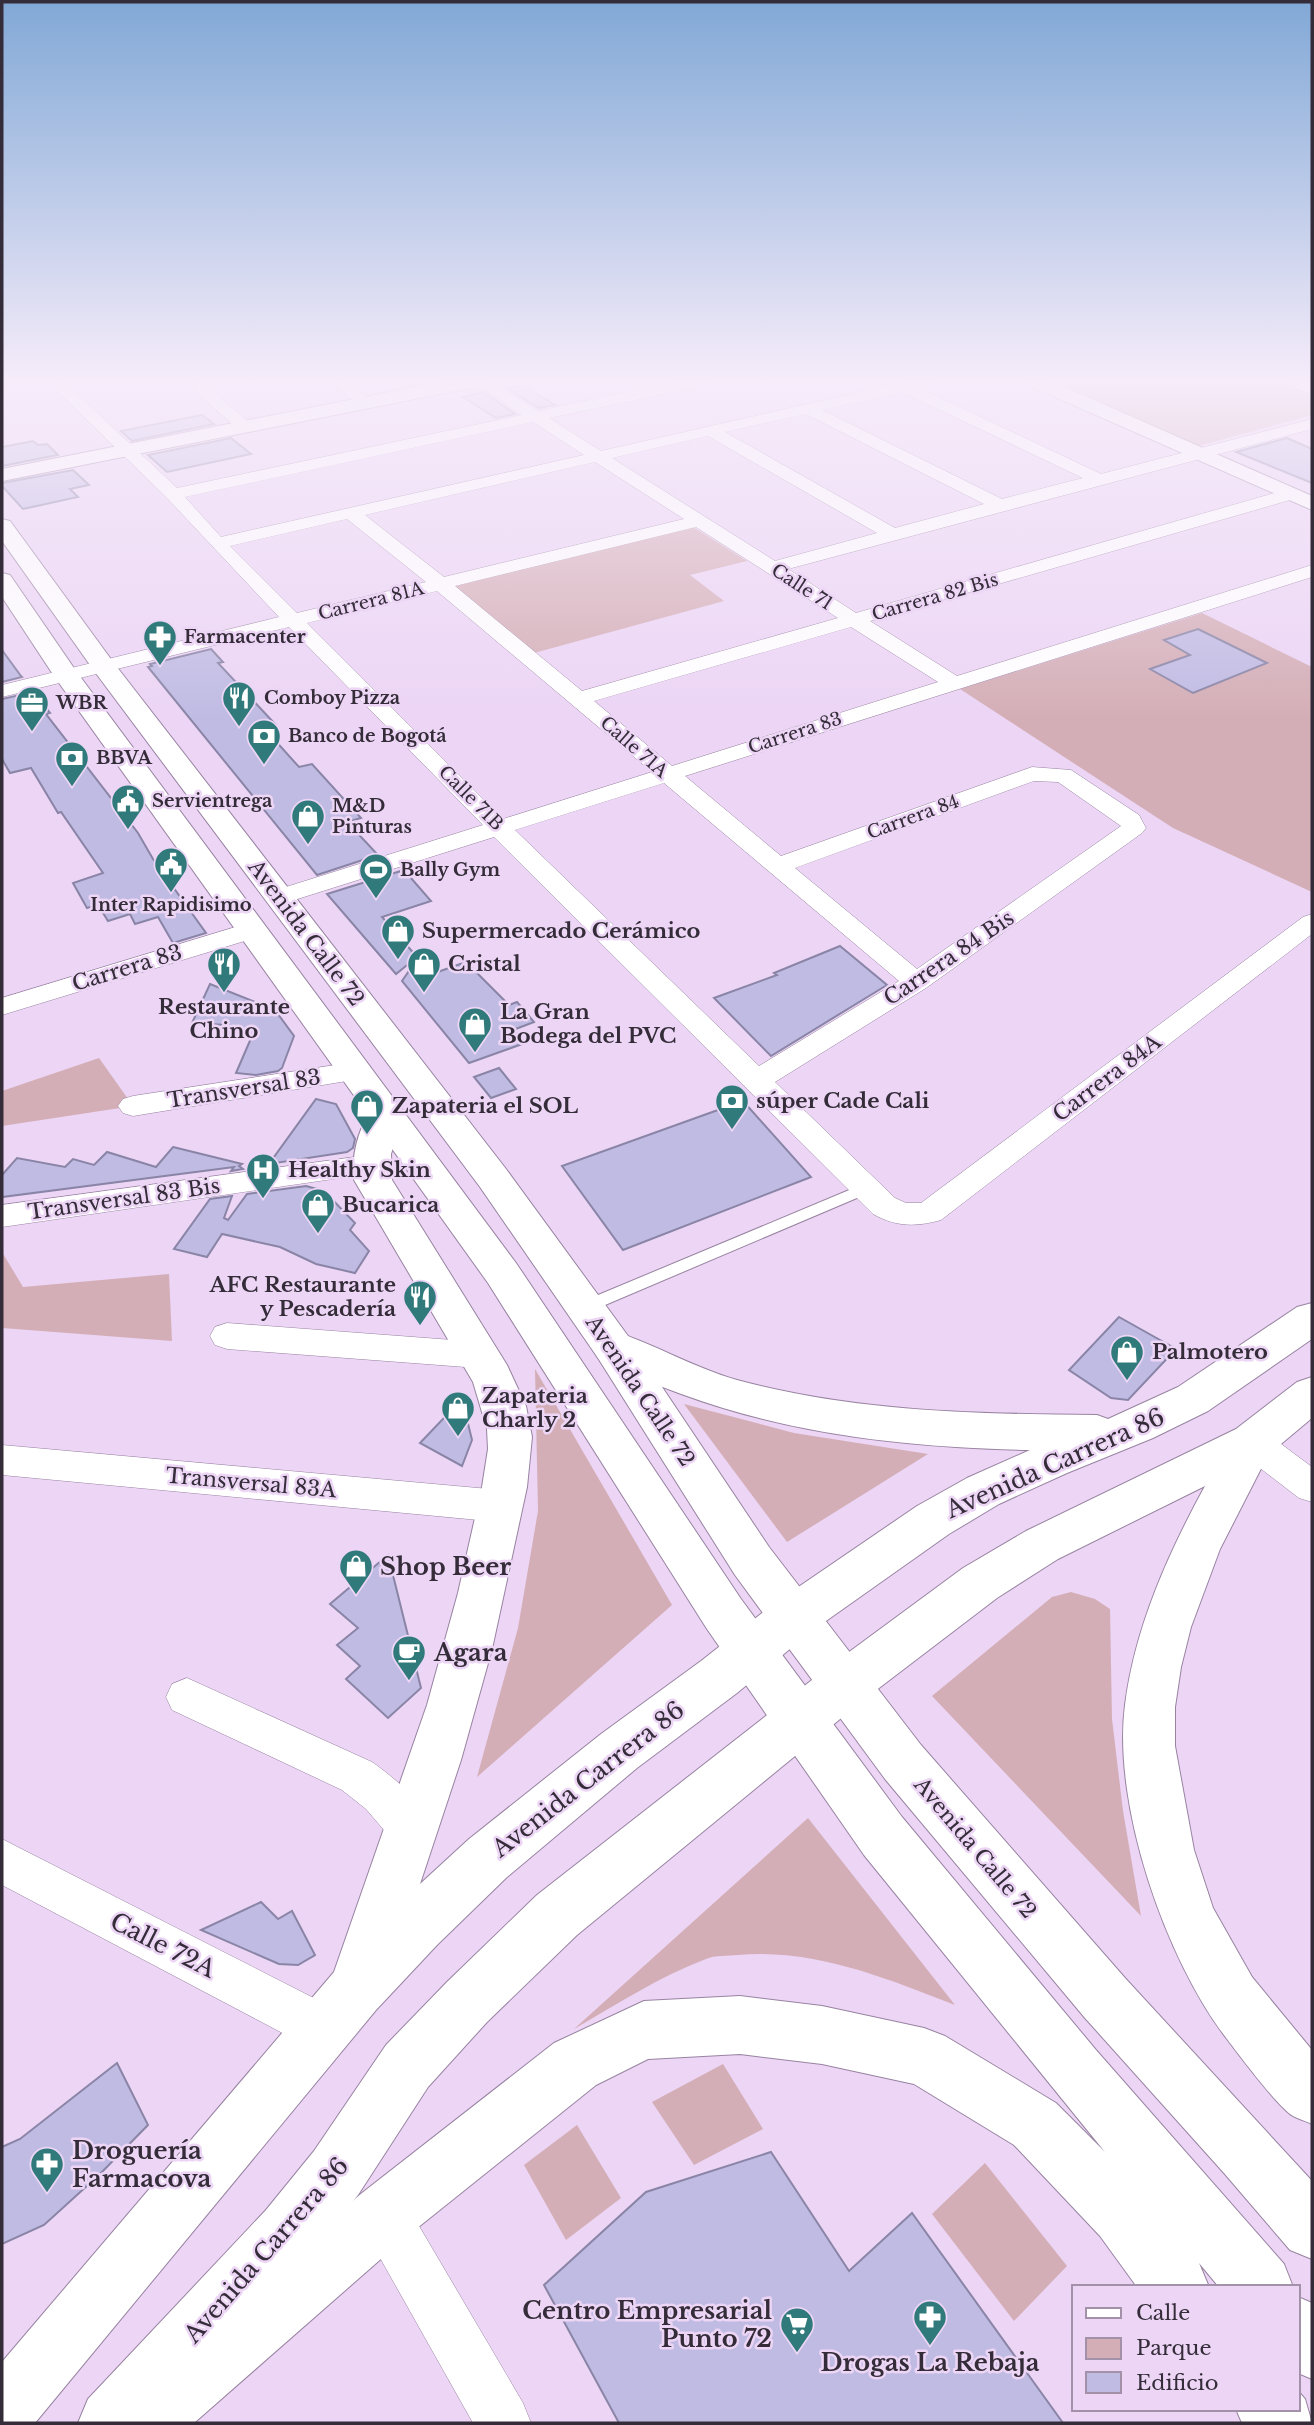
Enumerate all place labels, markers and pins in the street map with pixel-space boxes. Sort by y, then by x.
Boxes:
pharmacy icon: Farmacenter [141,618,179,667]
place label: Farmacenter [184,626,306,648]
restaurant icon: Comboy Pizza [220,679,258,728]
office icon: WBR [13,684,51,733]
place label: Comboy Pizza [264,687,401,709]
place label: WBR [55,692,108,714]
bank icon: Banco de Bogotá [245,717,283,766]
place label: Banco de Bogotá [288,725,447,747]
bank icon: BBVA [53,739,91,788]
place label: BBVA [96,747,153,769]
public building icon: Servientrega [109,782,147,831]
place label: Servientrega [152,790,273,812]
place label: M&D Pinturas [332,795,412,838]
shop icon: M&D Pinturas [289,797,327,846]
public building icon: Inter Rapidisimo [152,845,190,894]
sports icon: Bally Gym [357,851,395,900]
place label: Bally Gym [400,859,500,881]
place label: Inter Rapidisimo [90,894,252,916]
shop icon: Supermercado Cerámico [379,912,417,961]
place label: Supermercado Cerámico [422,918,701,944]
restaurant icon: Restaurante Chino [205,945,243,994]
shop icon: Cristal [405,945,443,994]
place label: Cristal [448,951,521,977]
place label: Restaurante Chino [158,994,290,1044]
place label: La Gran Bodega del PVC [500,999,676,1049]
shop icon: La Gran Bodega del PVC [456,1005,494,1054]
bank icon: súper Cade Cali [713,1082,751,1131]
shop icon: Zapateria el SOL [348,1087,386,1136]
place label: súper Cade Cali [756,1088,930,1114]
place label: Zapateria el SOL [392,1093,578,1119]
hospital icon: Healthy Skin [244,1151,282,1200]
place label: Healthy Skin [288,1157,431,1183]
shop icon: Bucarica [299,1186,337,1235]
place label: Bucarica [342,1192,439,1218]
place label: AFC Restaurante y Pescadería [209,1272,396,1322]
restaurant icon: AFC Restaurante y Pescadería [401,1278,439,1327]
shop icon: Palmotero [1108,1333,1146,1382]
place label: Palmotero [1152,1339,1268,1365]
place label: Zapateria Charly 2 [482,1383,588,1433]
shop icon: Zapateria Charly 2 [439,1389,477,1438]
shop icon: Shop Beer [337,1547,375,1596]
place label: Shop Beer [380,1552,511,1581]
cafe icon: Agara [390,1633,428,1682]
place label: Agara [433,1638,508,1667]
place label: Droguería Farmacova [72,2136,211,2193]
pharmacy icon: Droguería Farmacova [28,2145,66,2194]
place label: Centro Empresarial Punto 72 [522,2296,772,2353]
pharmacy icon: Drogas La Rebaja [911,2298,949,2347]
supermarket icon: Centro Empresarial Punto 72 [778,2305,816,2354]
place label: Drogas La Rebaja [820,2348,1040,2377]

